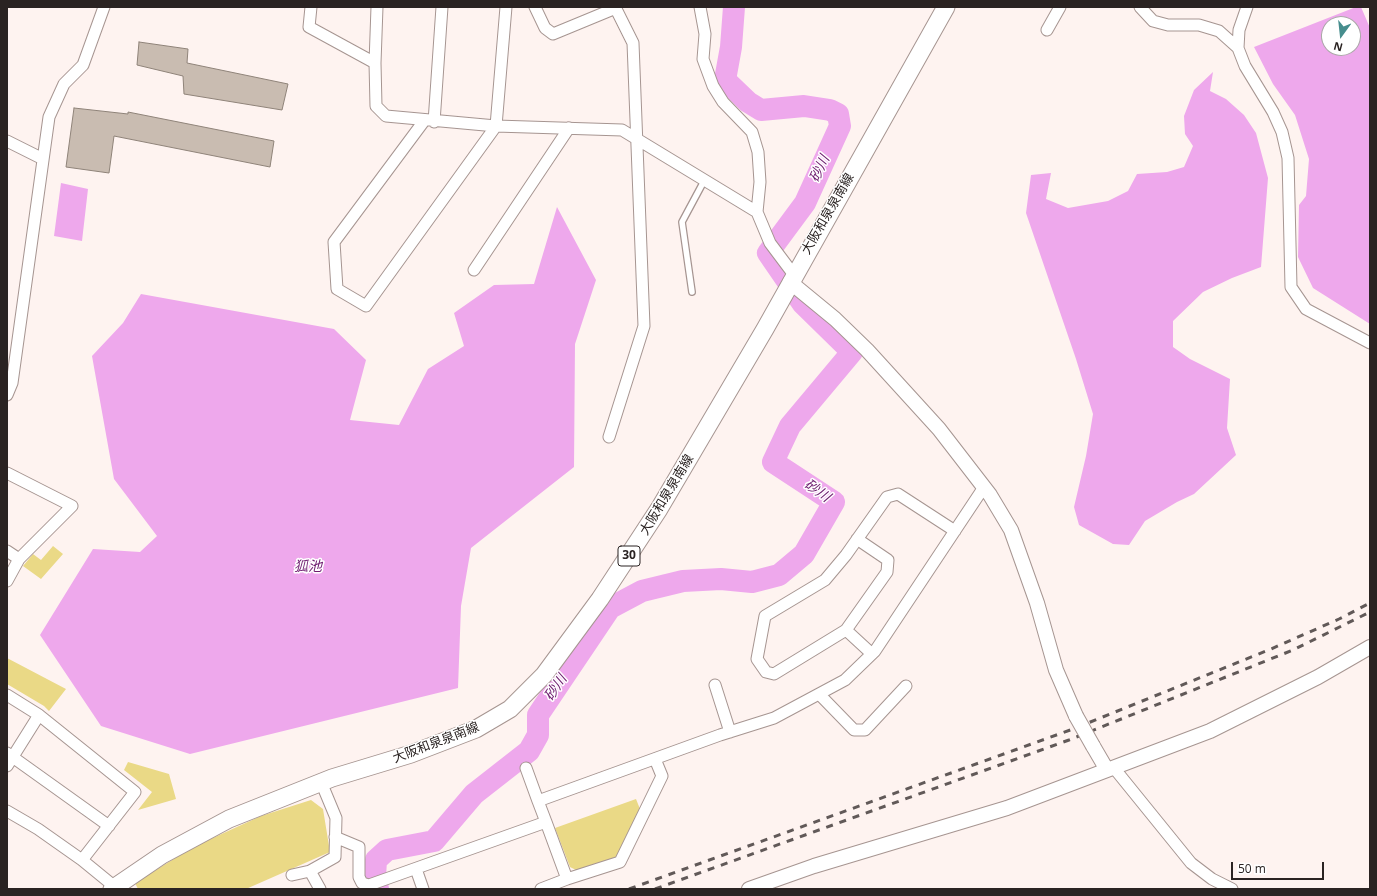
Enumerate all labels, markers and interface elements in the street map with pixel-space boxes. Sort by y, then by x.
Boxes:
north arrow [1321,16,1361,56]
text: N [1332,39,1344,56]
water label: 砂川 [806,153,834,185]
street label: 大阪和泉泉南線 [798,171,858,257]
street label: 大阪和泉泉南線 [637,452,697,538]
water label: 砂川 [801,476,833,506]
road number: 30 [618,546,640,566]
water label: 狐池 [294,559,322,575]
water label: 砂川 [541,672,571,704]
street label: 大阪和泉泉南線 [391,719,481,767]
scale bar [1233,854,1326,880]
text: 50 m [1238,860,1266,877]

